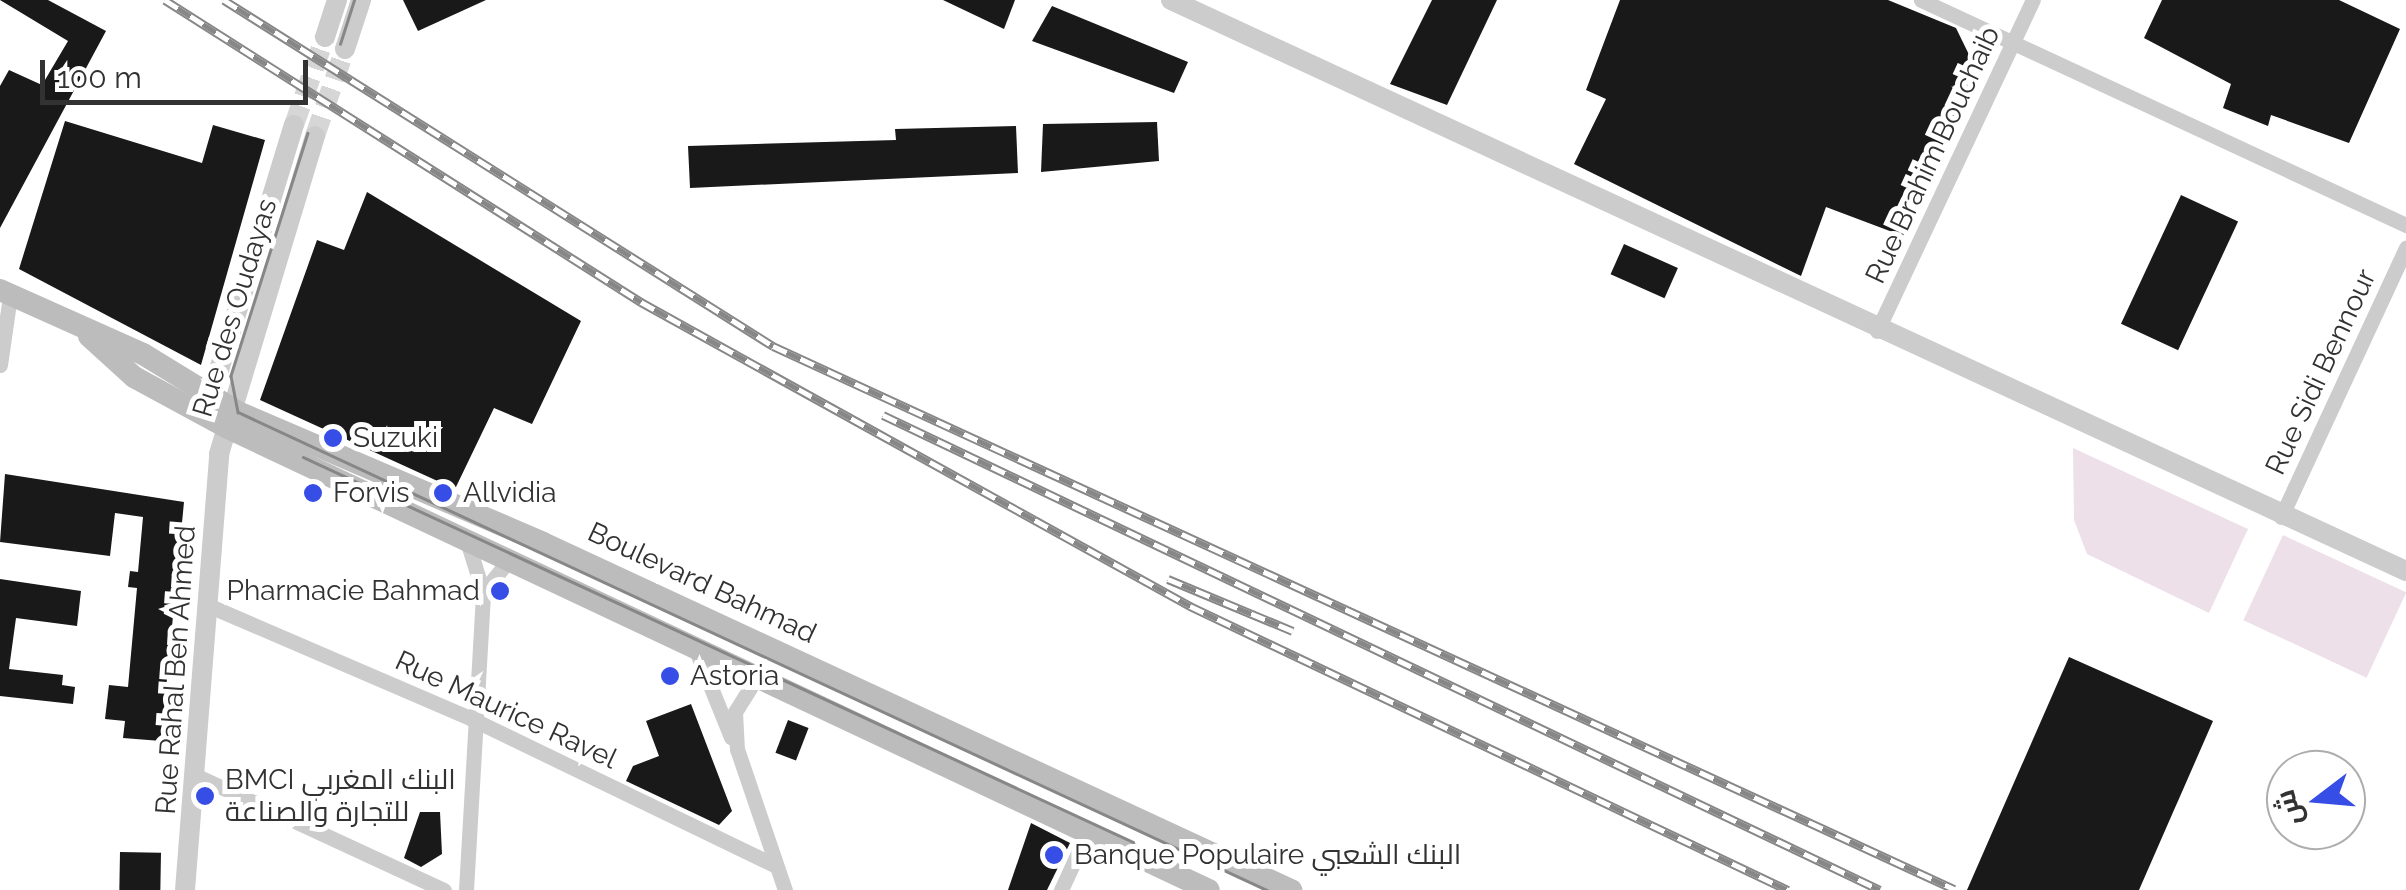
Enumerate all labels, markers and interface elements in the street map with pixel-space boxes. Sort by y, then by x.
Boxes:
street label: Rue Brahim Bouchaib [1859,21,2007,289]
scale bar [45,40,312,102]
text: 100 m [57,60,142,95]
street label: Rue des Oudayas [186,195,284,421]
street label: Rue Sidi Bennour [2259,264,2383,480]
place label: Suzuki [353,421,438,455]
marker: Suzuki [322,427,344,449]
place label: Forvis [333,476,410,510]
place label: Allvidia [463,476,556,510]
marker: Forvis [302,482,324,504]
marker: Allvidia [432,482,454,504]
street label: Boulevard Bahmad [582,515,822,651]
street label: Rue Rahal Ben Ahmed [149,524,203,816]
place label: Pharmacie Bahmad [226,574,480,608]
marker: Pharmacie Bahmad [489,580,511,602]
street label: Rue Maurice Ravel [390,644,622,776]
place label: Astoria [690,659,779,693]
marker: Astoria [659,665,681,687]
north arrow [2266,750,2366,850]
place label: BMCI البنك المغربي للتجارة والصناعة [225,763,456,829]
marker: BMCI البنك المغربي للتجارة والصناعة [194,785,216,807]
text: ش [2268,786,2309,830]
place label: Banque Populaire البنك الشعبي [1074,838,1461,872]
marker: Banque Populaire البنك الشعبي [1043,844,1065,866]

